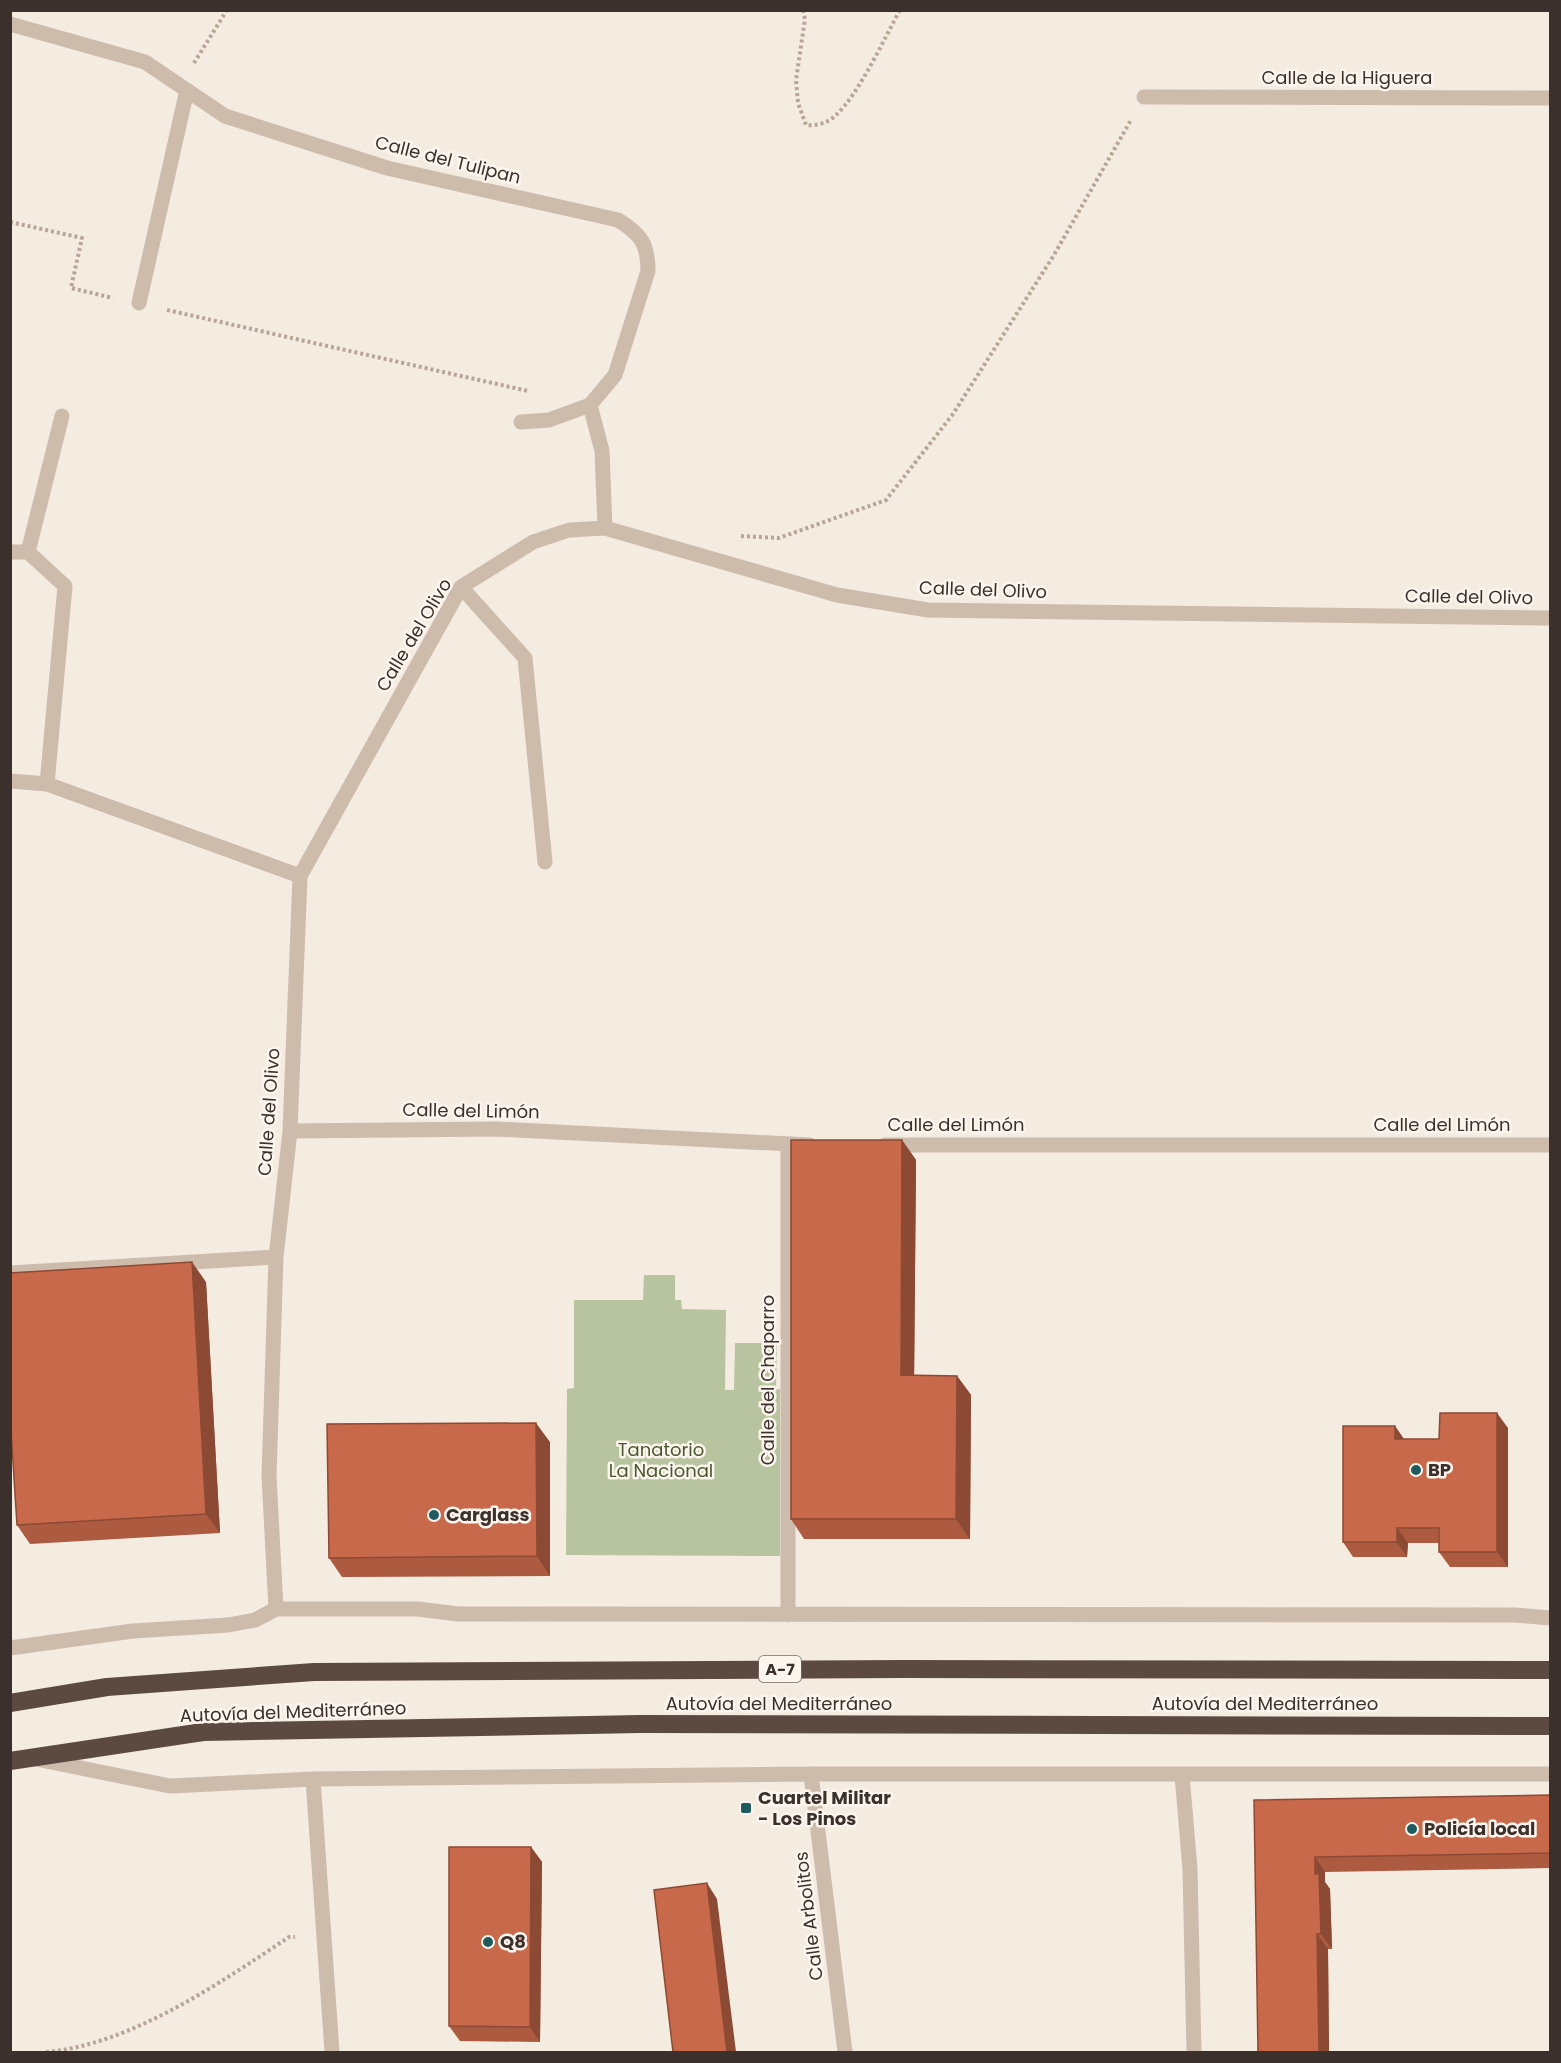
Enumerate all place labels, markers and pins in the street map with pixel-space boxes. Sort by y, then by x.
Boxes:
place label: BP [1428,1457,1451,1482]
marker: BP [1409,1463,1423,1477]
place label: Carglass [446,1502,529,1527]
marker: Carglass [427,1508,441,1522]
place label: Cuartel Militar - Los Pinos [758,1785,891,1831]
marker: Cuartel Militar - Los Pinos [739,1801,753,1815]
place label: Policía local [1424,1816,1535,1841]
marker: Policía local [1405,1822,1419,1836]
place label: Q8 [500,1929,526,1954]
marker: Q8 [481,1935,495,1949]

